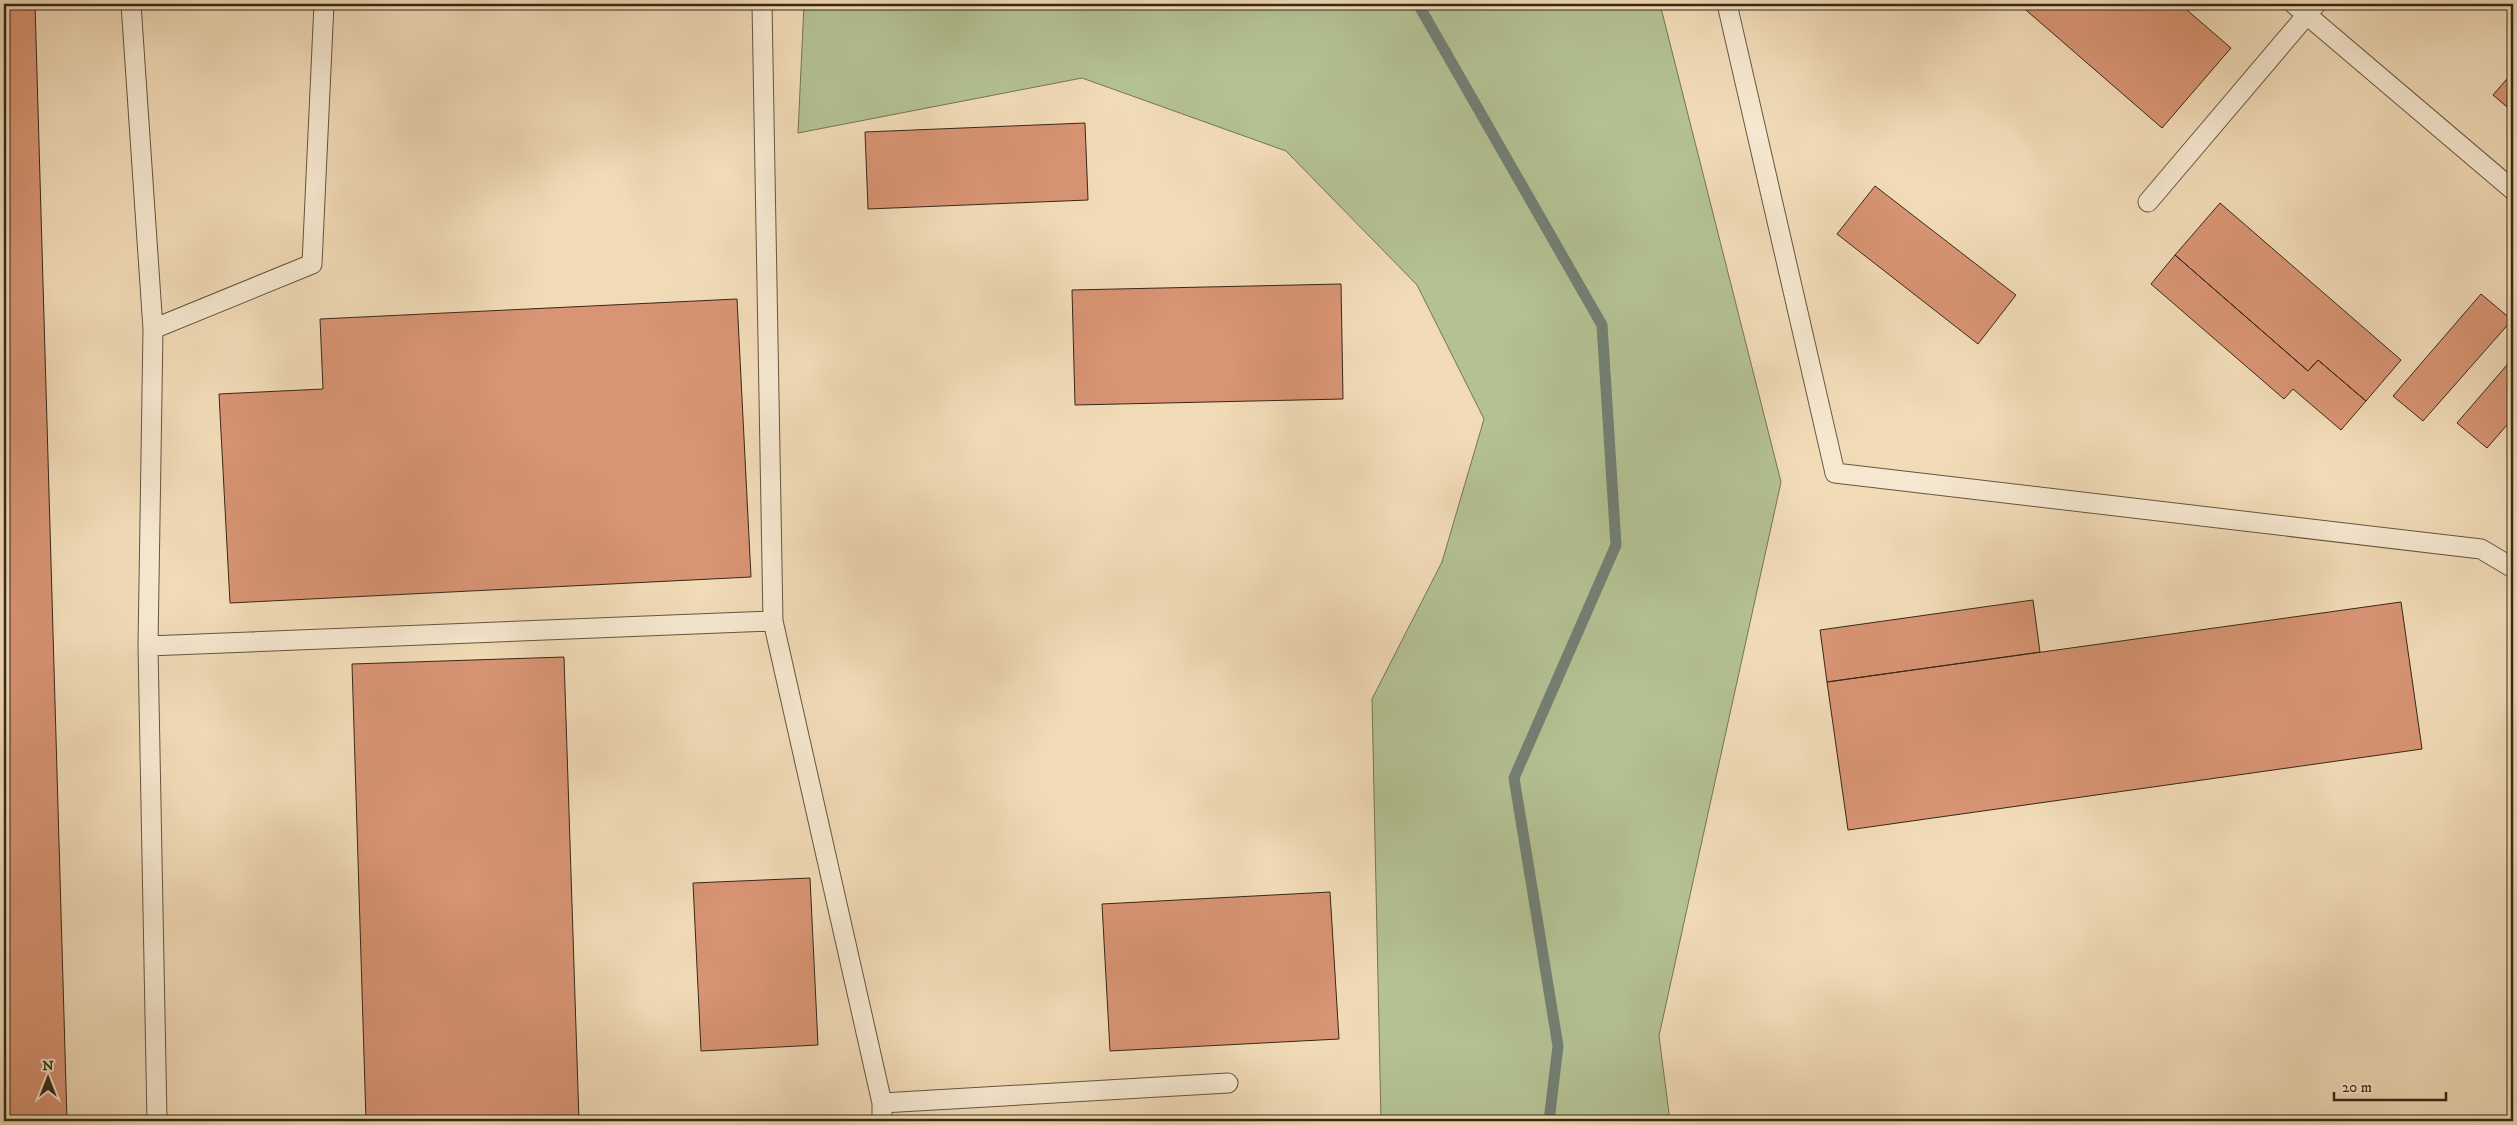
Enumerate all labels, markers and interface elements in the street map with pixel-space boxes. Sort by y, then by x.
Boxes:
north arrow [22,1052,72,1102]
text: N [42,1057,54,1075]
scale bar [2334,1070,2447,1102]
text: 20 m [2342,1078,2372,1097]

